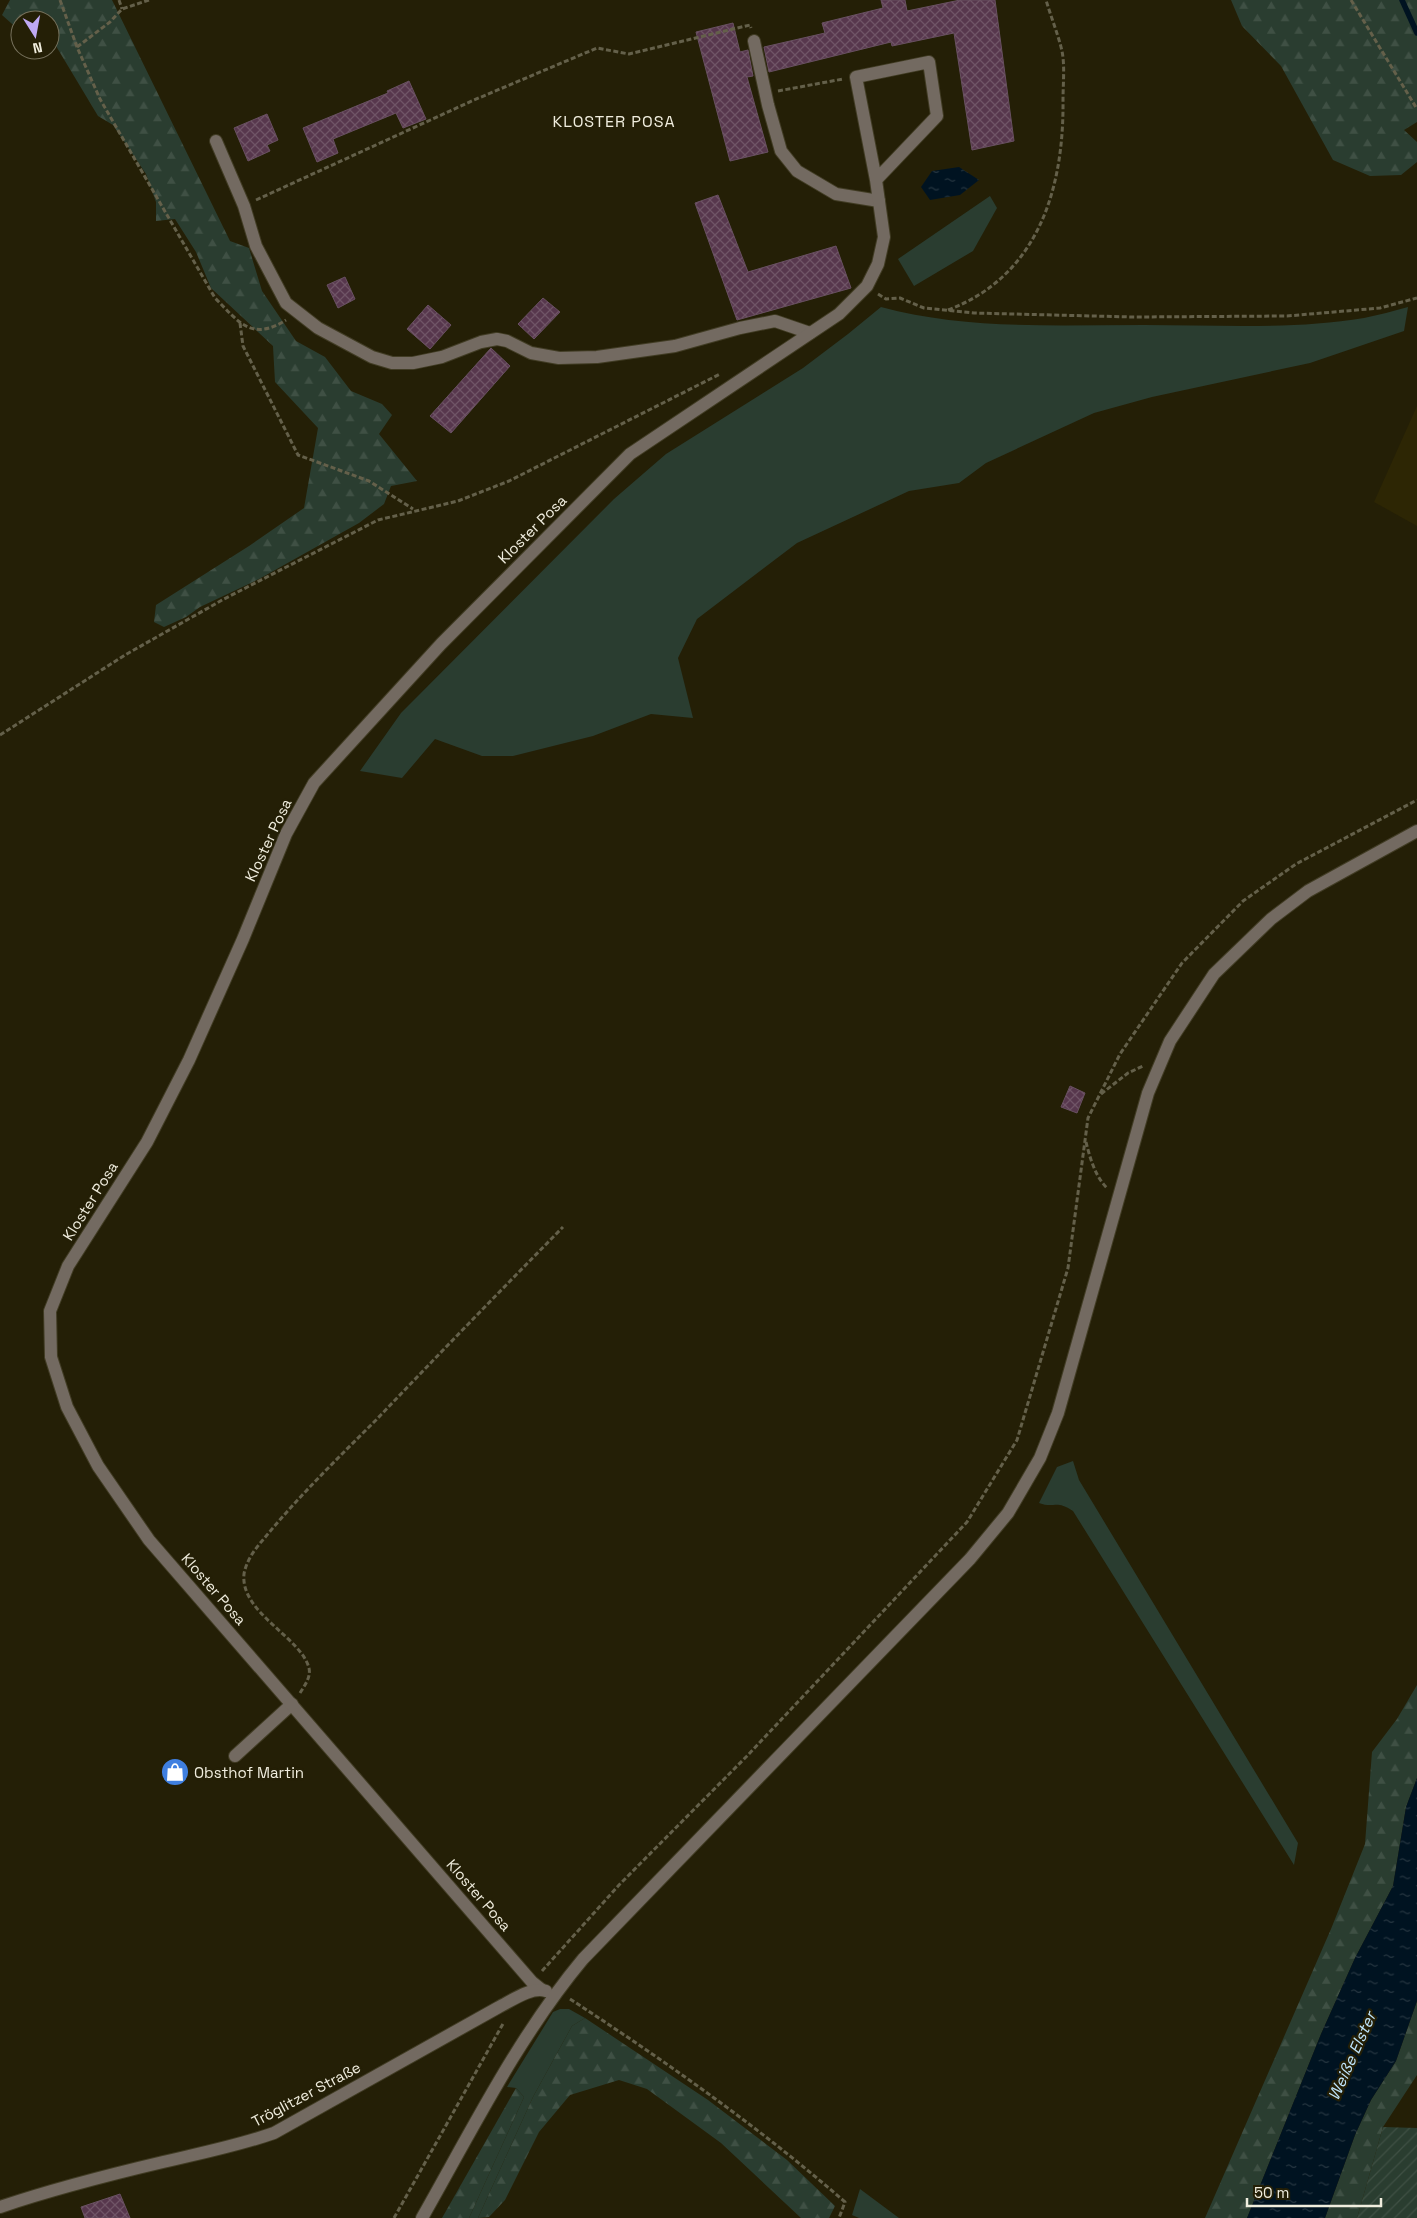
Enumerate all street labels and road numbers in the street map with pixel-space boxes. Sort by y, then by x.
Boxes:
street label: Kloster Posa [494,490,571,567]
street label: Kloster Posa [241,795,296,885]
street label: Kloster Posa [58,1158,122,1244]
street label: Kloster Posa [178,1549,251,1629]
street label: Kloster Posa [443,1855,516,1935]
street label: Tröglitzer Straße [248,2057,364,2131]

